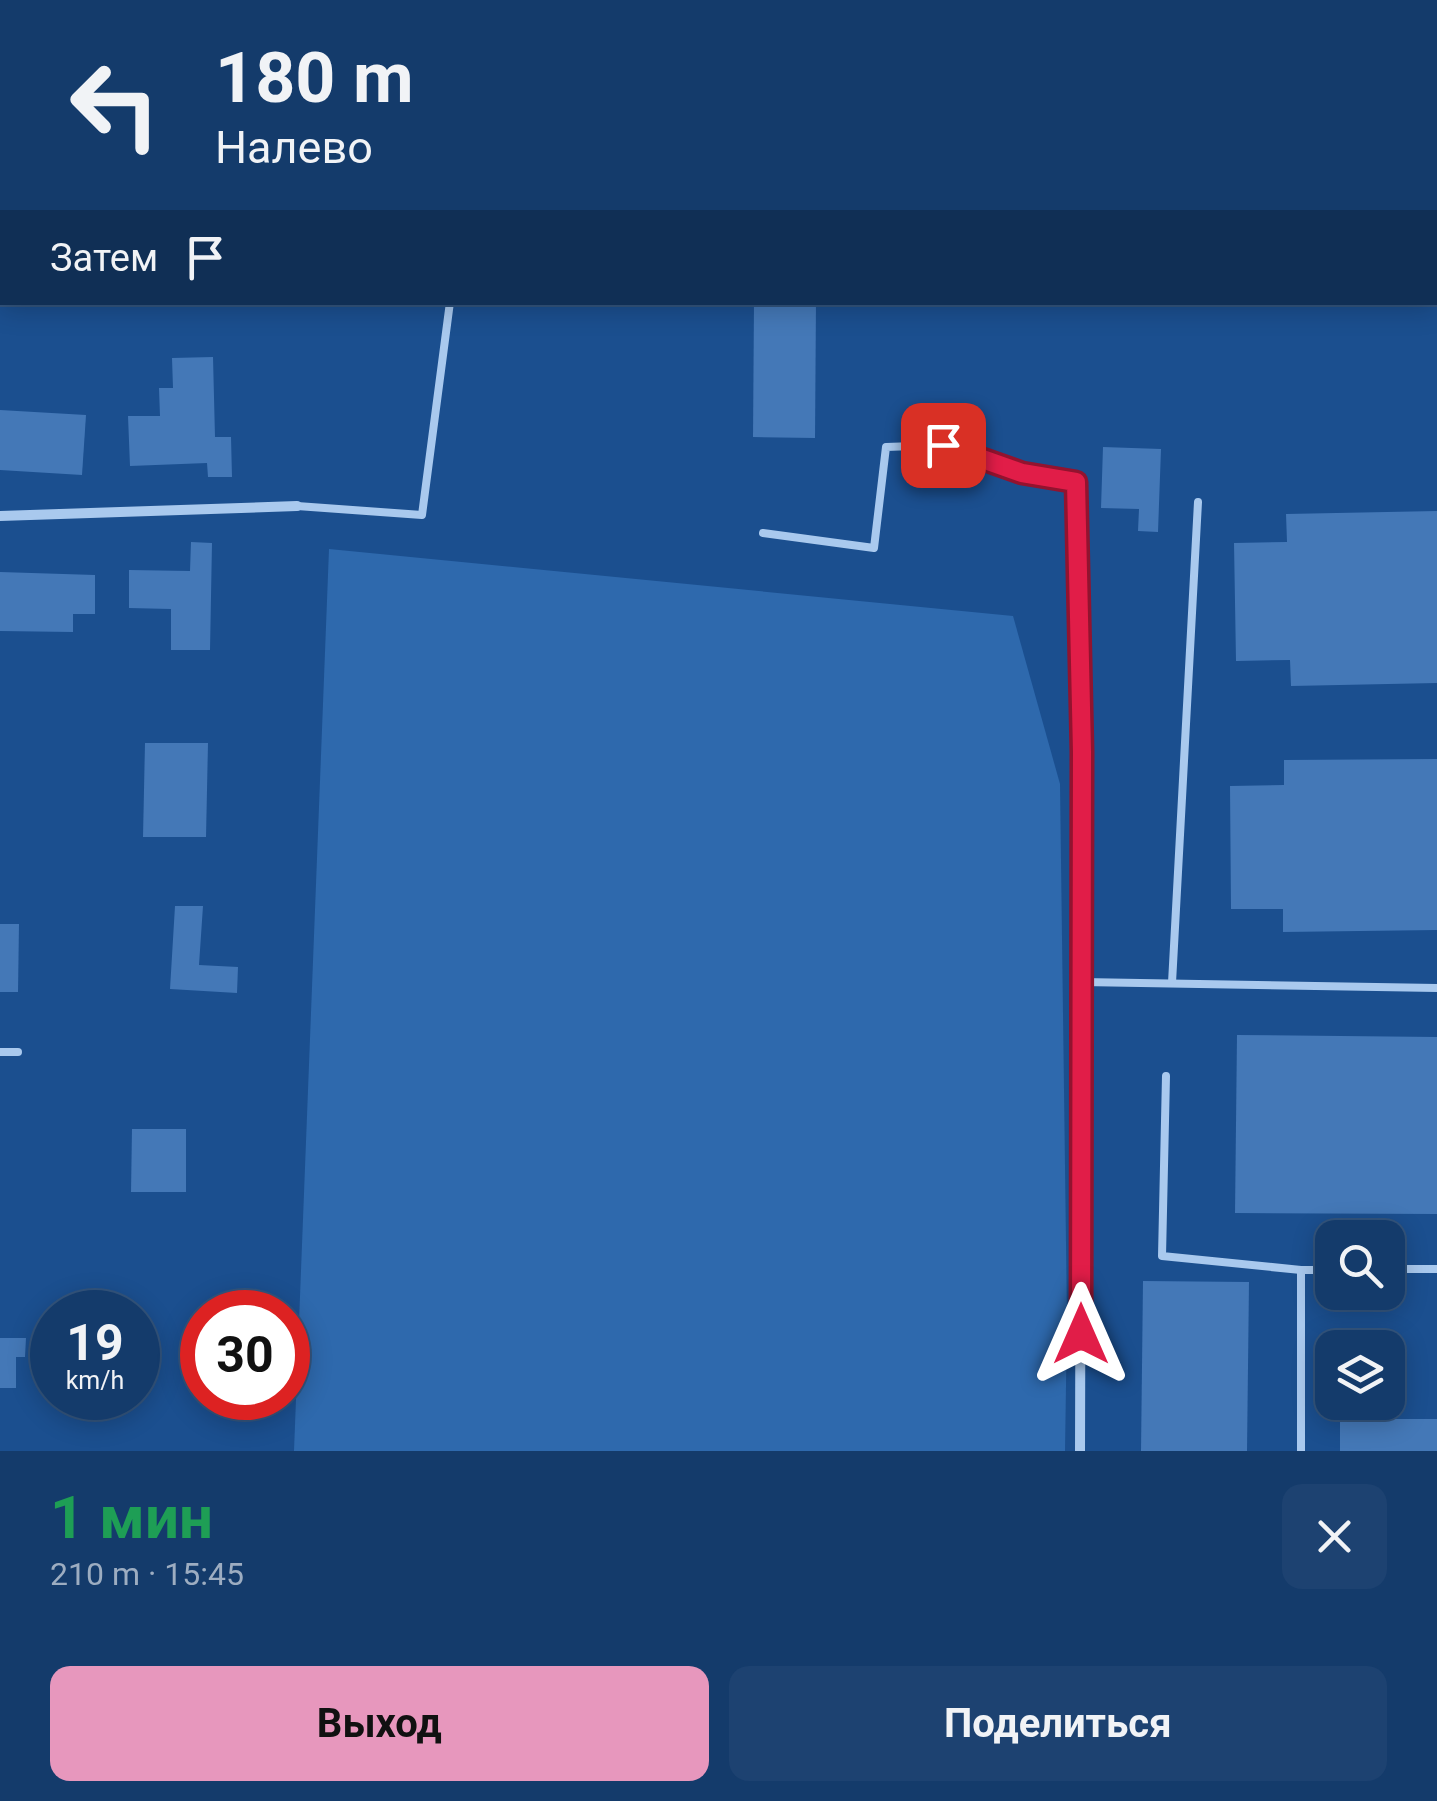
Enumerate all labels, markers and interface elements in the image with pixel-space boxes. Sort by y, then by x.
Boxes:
text: 180 m [215,37,414,119]
icon: left [50,40,180,170]
text: Налево [215,121,373,174]
icon: arrive [178,230,233,285]
text: Затем [50,236,158,280]
pin [901,403,986,488]
icon: arrive [916,418,971,473]
map controls [1315,1220,1405,1420]
button: search [1315,1220,1405,1310]
position arrow [1029,1282,1133,1386]
speed limit sign: 30 [180,1290,310,1420]
text: 19 [66,1314,124,1372]
button: layers [1315,1330,1405,1420]
text: km/h [66,1366,124,1395]
text: 1 мин [50,1482,213,1553]
button: close [1282,1484,1387,1589]
text: 210 m · 15:45 [50,1555,244,1593]
button: Выход [50,1666,709,1781]
button: Поделиться [729,1666,1387,1781]

